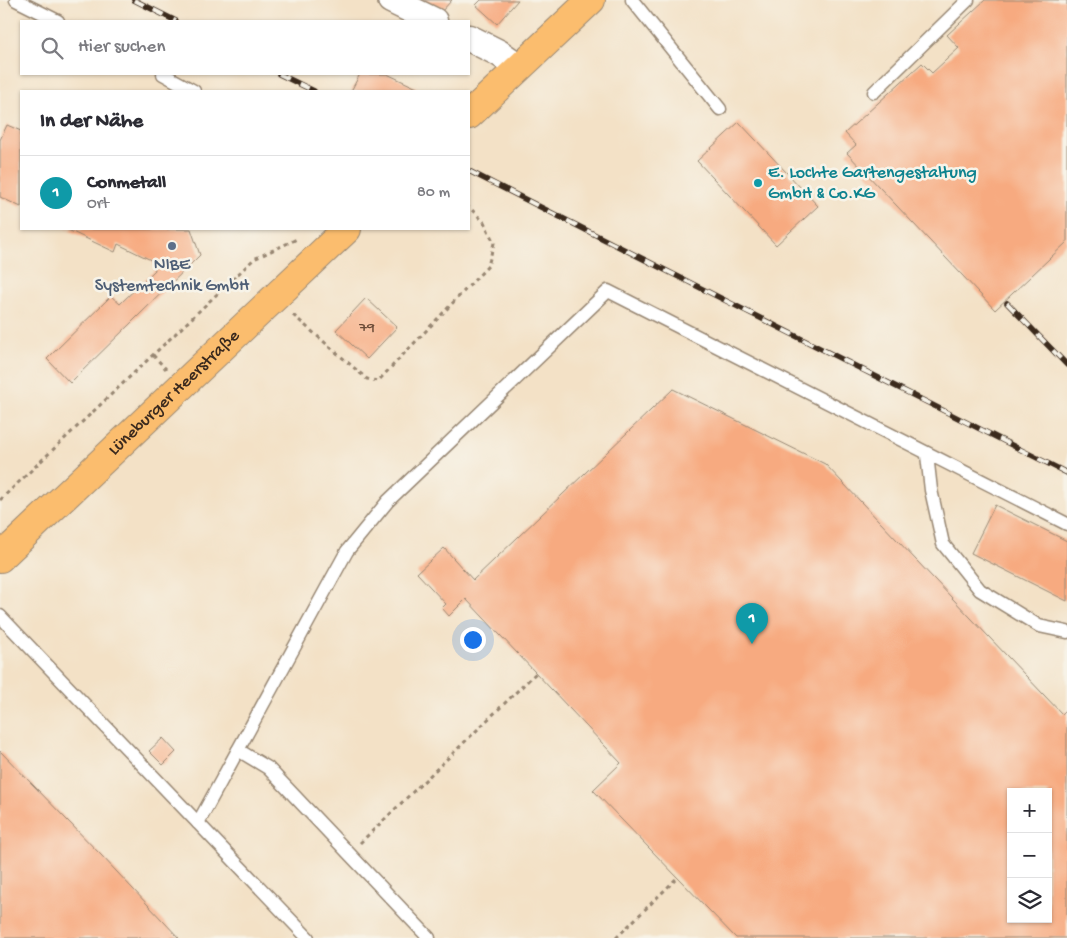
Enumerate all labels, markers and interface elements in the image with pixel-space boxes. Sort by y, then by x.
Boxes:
search box [20,20,470,75]
icon: search [38,34,66,62]
text: Hier suchen [78,36,165,59]
text: In der Nähe [40,110,143,135]
place label: E. Lochte Gartengestaltung GmbH & Co.KG [768,163,977,205]
text: Conmetall [87,172,166,195]
marker: E. Lochte Gartengestaltung GmbH & Co.KG [752,177,764,189]
text: 1 [53,184,59,203]
text: 80 m [417,184,450,203]
text: Ort [87,195,109,214]
marker: NIBE Systemtechnik GmbH [166,240,178,252]
place label: NIBE Systemtechnik GmbH [95,255,250,297]
house number: 79 [358,319,375,337]
street label: Lüneburger Heerstraße [104,325,245,460]
pin: 1 [736,603,768,644]
your location [460,627,486,653]
map controls [1007,788,1052,923]
button: + [1007,788,1052,833]
button: − [1007,833,1052,878]
button: layers [1007,878,1052,923]

